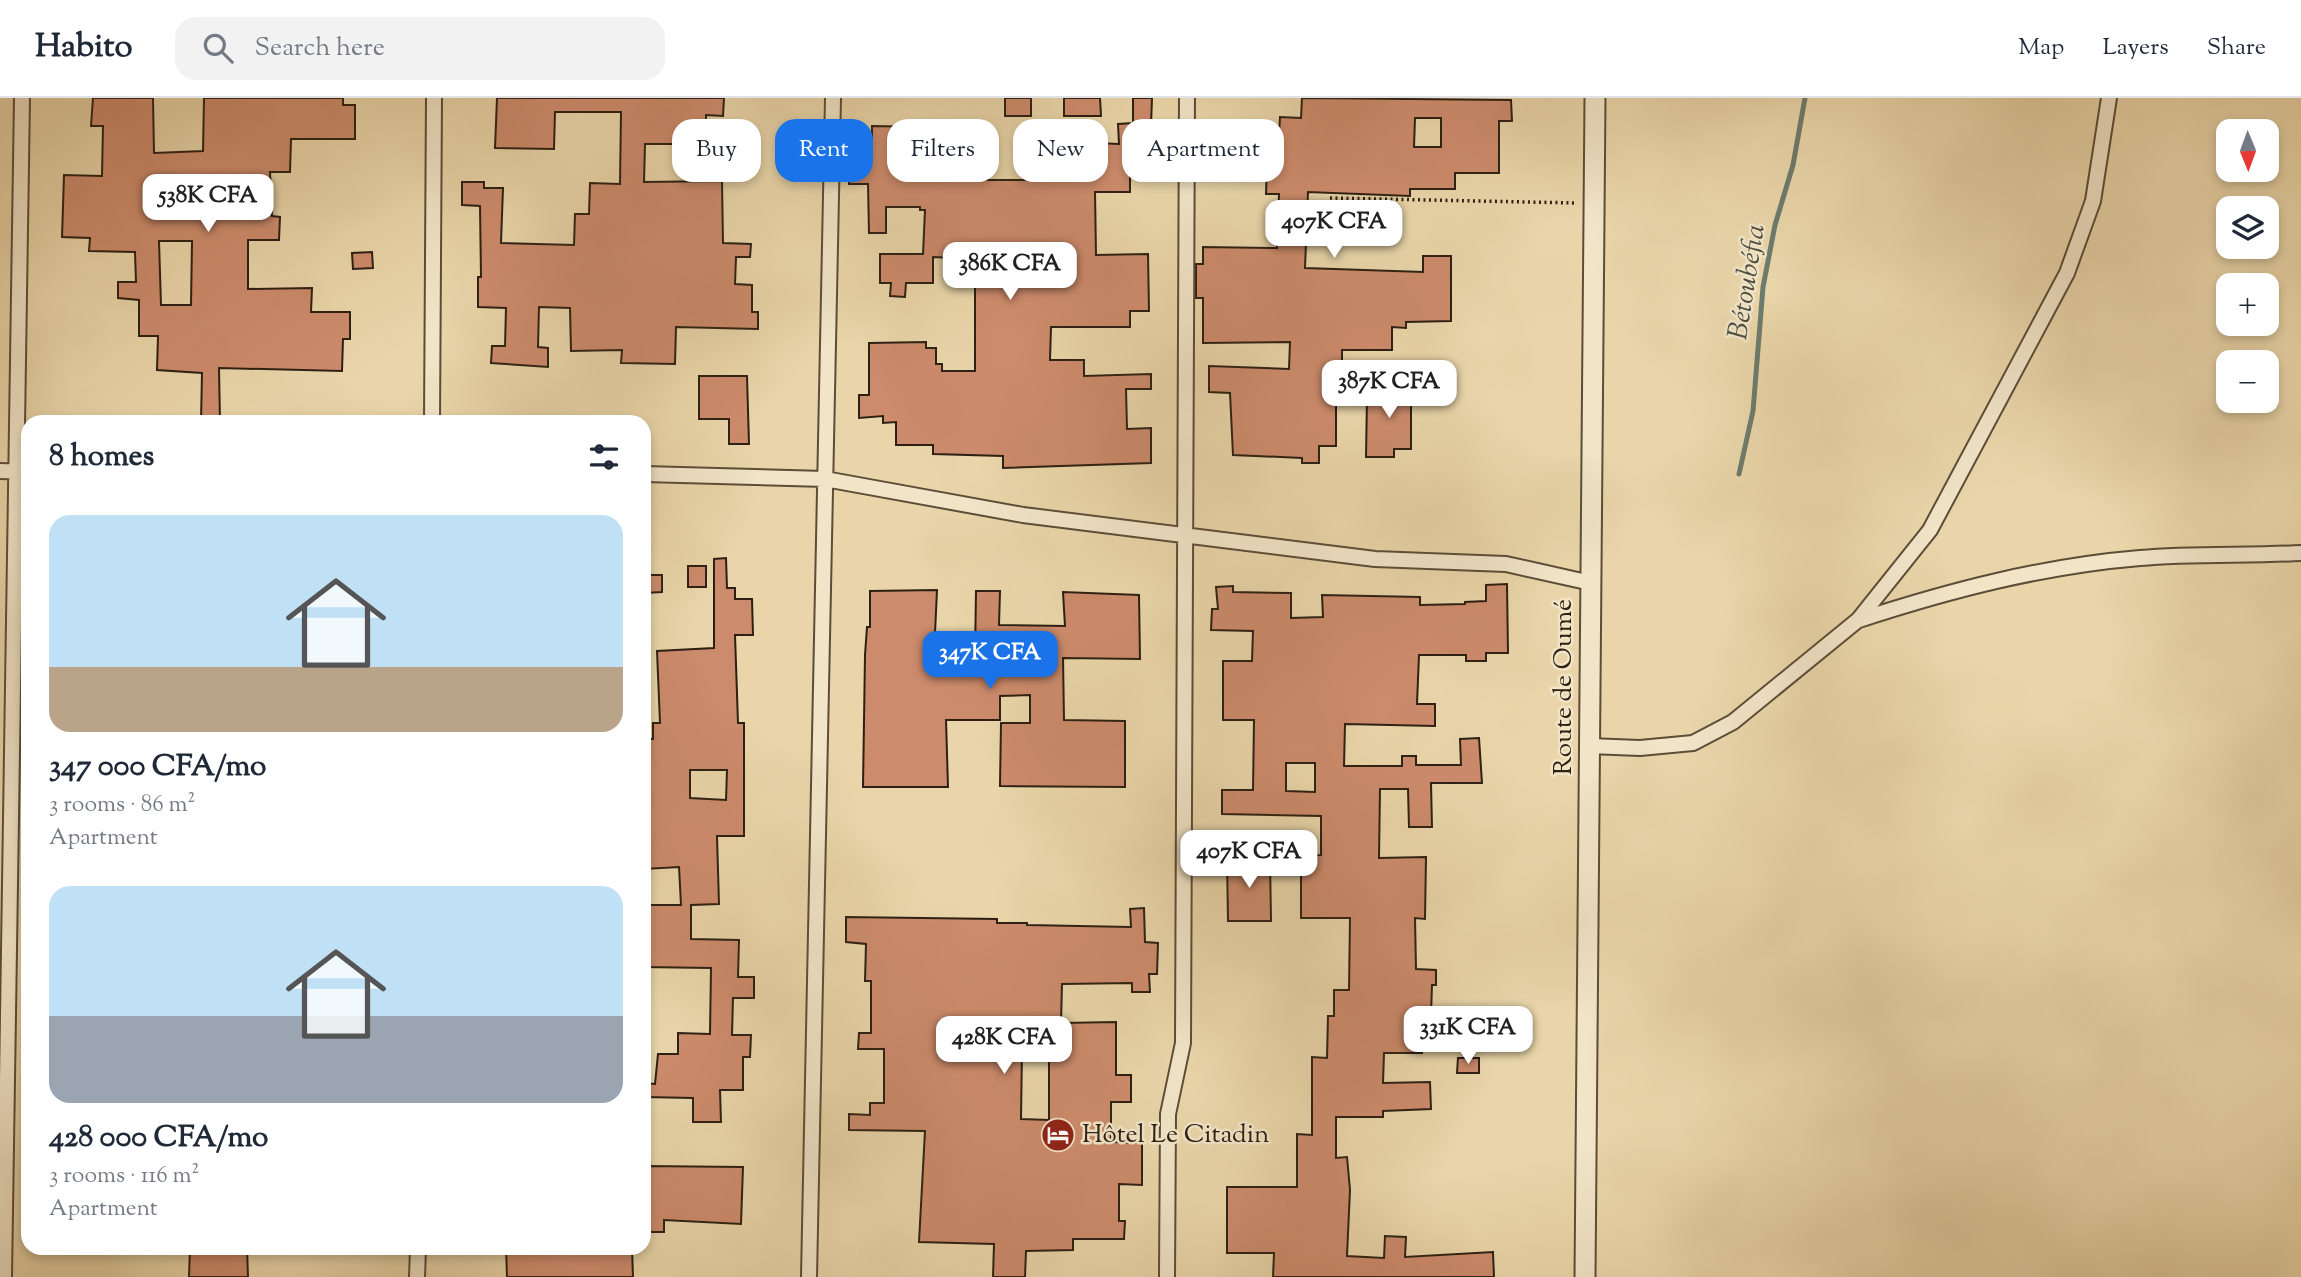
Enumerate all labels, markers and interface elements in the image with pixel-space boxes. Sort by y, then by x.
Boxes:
search box [175,17,665,80]
text: Habito [35,24,133,72]
icon: search [199,29,237,67]
text: Search here [255,30,385,67]
text: Map [2018,31,2064,65]
text: Layers [2102,31,2169,65]
text: Share [2207,31,2266,65]
chip: Buy [672,119,761,182]
chip: Rent [775,119,873,182]
chip: Filters [887,119,999,182]
chip: New [1013,119,1108,182]
chip: Apartment [1122,119,1284,182]
north arrow [2216,119,2278,182]
map controls [2216,119,2279,413]
pin: 538K CFA [136,174,280,234]
text: 538K CFA [159,180,257,213]
button: layers [2216,196,2279,259]
pin: 407K CFA [1262,200,1406,260]
text: 407K CFA [1281,206,1387,239]
water label: Bétoubéfia [1719,221,1777,343]
pin: 386K CFA [938,242,1082,302]
text: 386K CFA [959,248,1061,281]
button: + [2216,273,2279,336]
button: − [2216,350,2279,413]
pin: 387K CFA [1317,360,1461,420]
text: 387K CFA [1338,366,1440,399]
text: 8 homes [49,436,154,479]
icon: filters [585,438,623,476]
icon: home [273,560,399,686]
street label: Route de Oumé [1546,599,1583,775]
pin: 347K CFA [918,632,1062,691]
text: 347K CFA [939,637,1041,670]
text: 347 000 CFA/mo [49,746,266,789]
text: 3 rooms · 86 m² [49,789,195,822]
text: Apartment [49,822,158,855]
pin: 407K CFA [1177,830,1321,890]
text: 407K CFA [1196,836,1302,869]
icon: home [273,931,399,1057]
pin: 331K CFA [1396,1006,1540,1066]
text: 331K CFA [1420,1012,1516,1045]
pin: 428K CFA [932,1016,1076,1076]
text: 428K CFA [952,1022,1056,1055]
hotel icon: Hôtel Le Citadin [1039,1116,1077,1154]
text: 428 000 CFA/mo [49,1117,268,1160]
place label: Hôtel Le Citadin [1082,1117,1269,1154]
text: 3 rooms · 116 m² [49,1160,199,1193]
text: Apartment [49,1193,158,1226]

